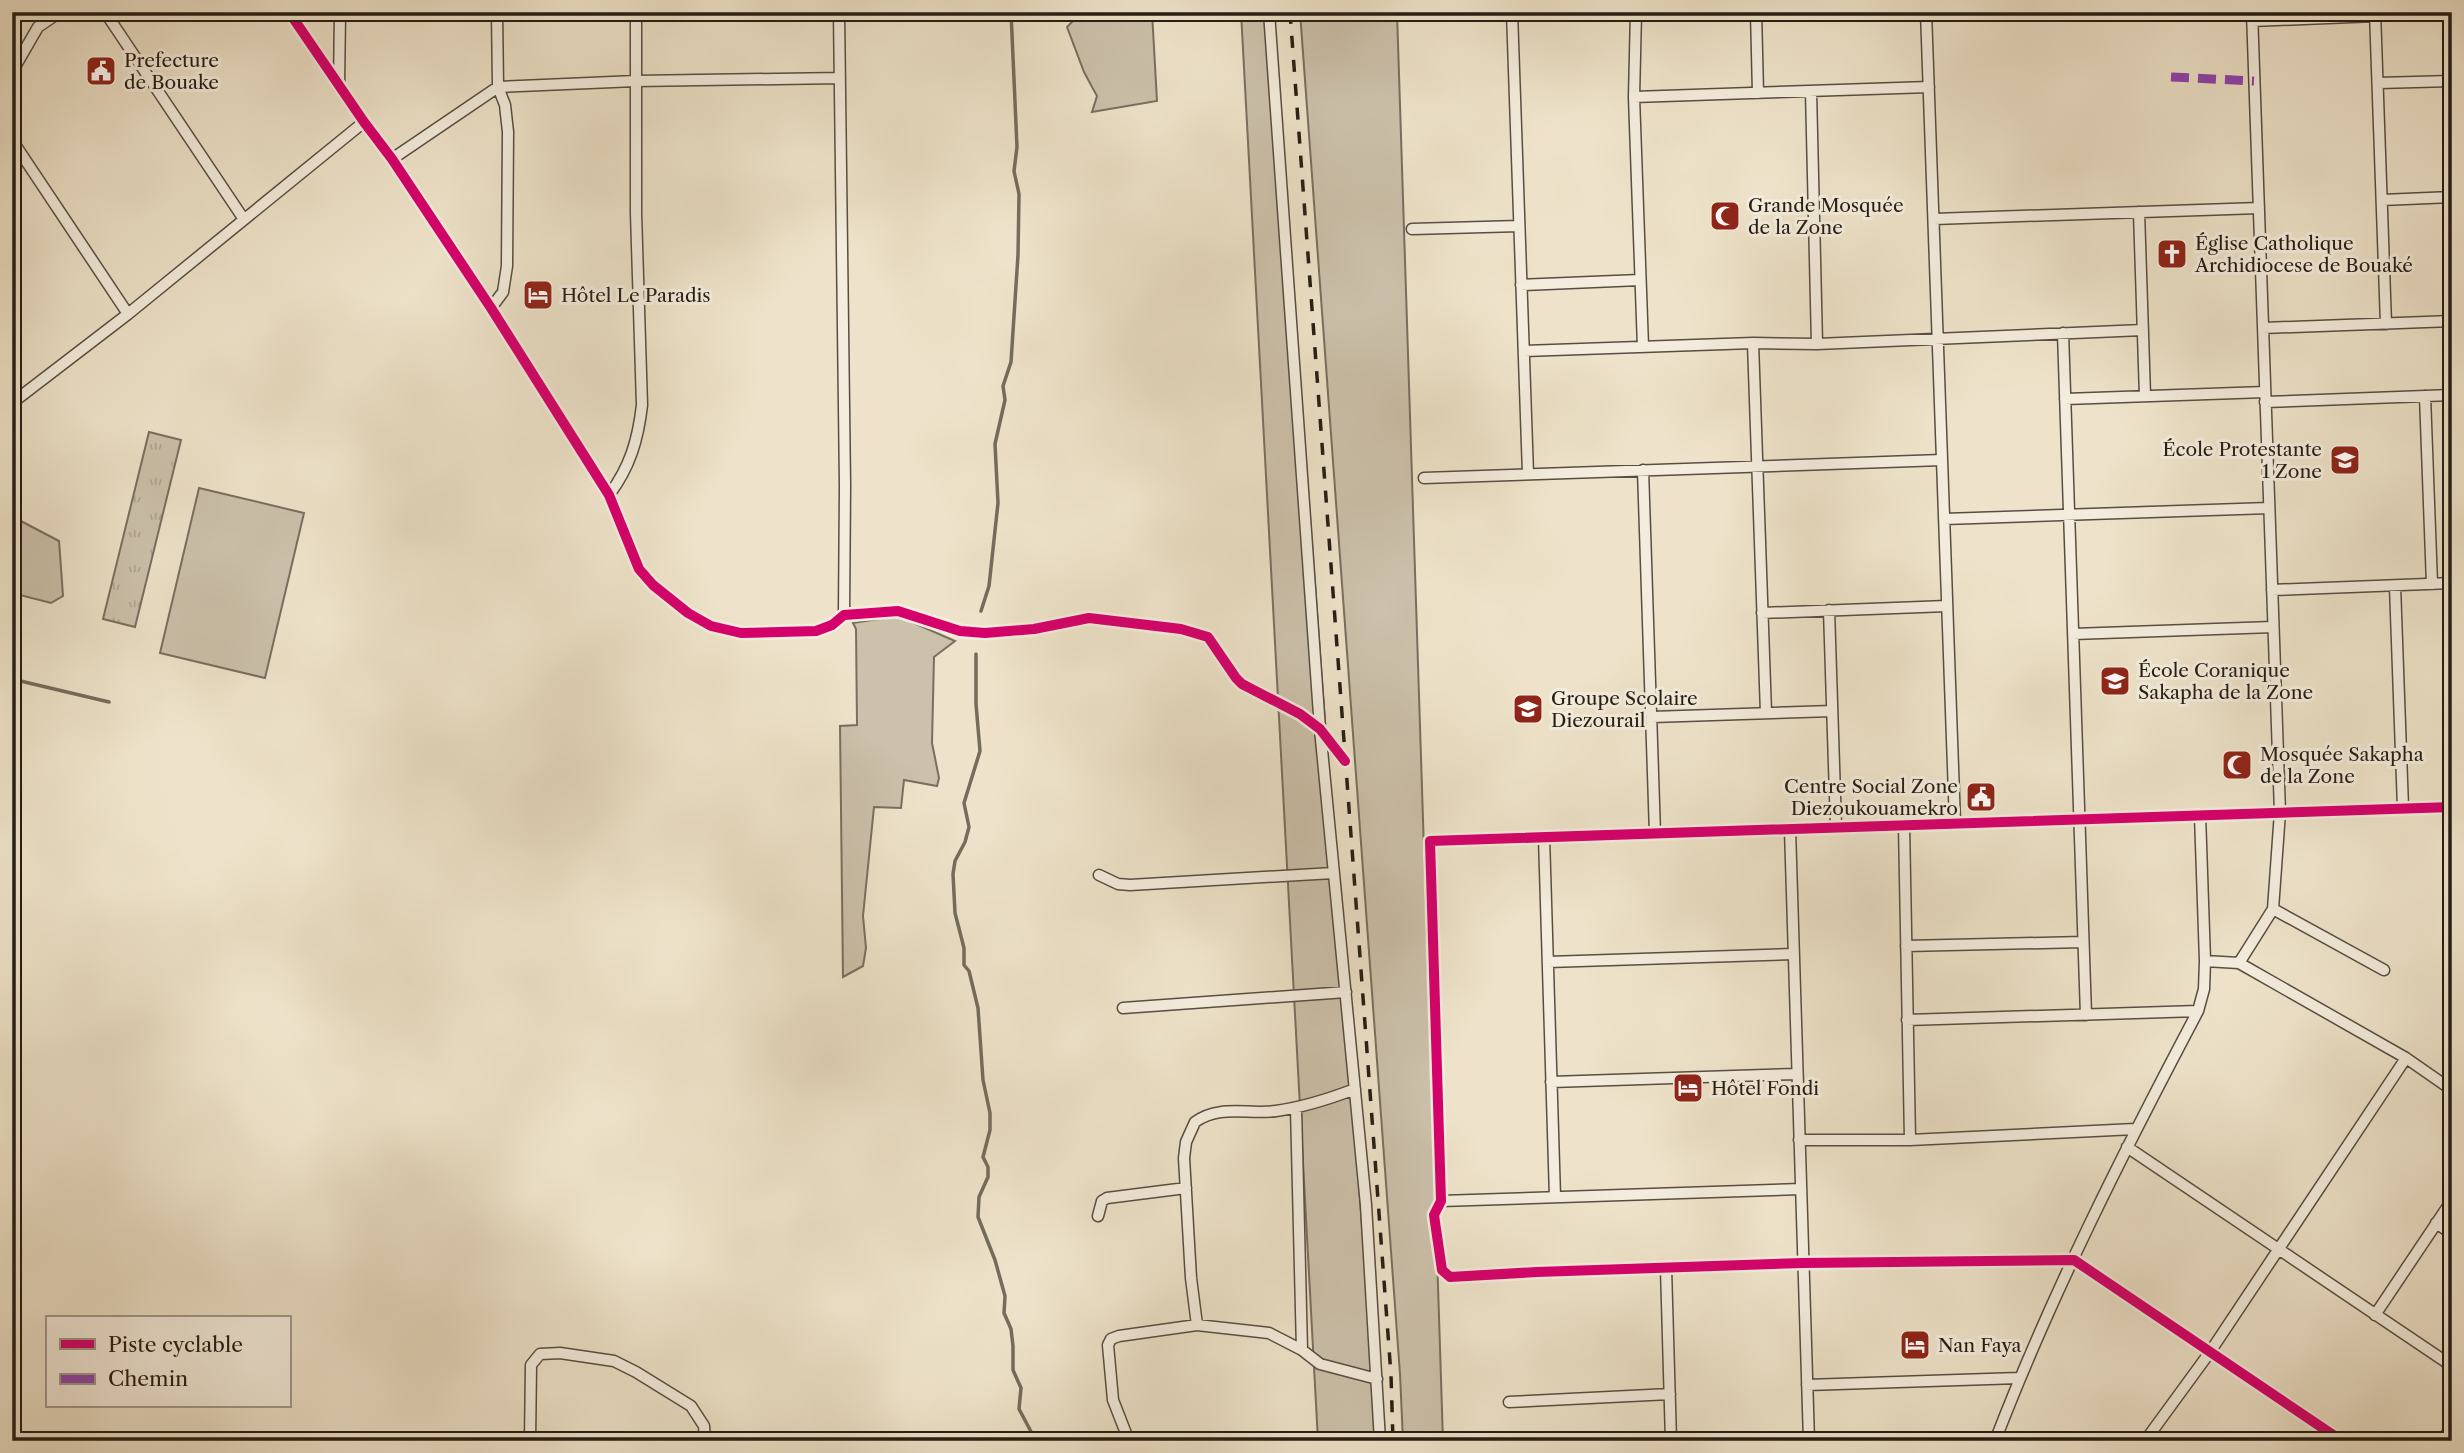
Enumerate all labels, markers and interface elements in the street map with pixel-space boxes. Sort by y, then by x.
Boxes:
place label: Prefecture de Bouake [124,49,219,94]
public building icon: Prefecture de Bouake [84,54,118,88]
place label: Grande Mosquée de la Zone [1748,194,1904,239]
mosque icon: Grande Mosquée de la Zone [1708,199,1742,233]
place label: Église Catholique Archidiocese de Bouaké [2194,232,2413,277]
church icon: Église Catholique Archidiocese de Bouaké [2155,237,2189,271]
hotel icon: Hôtel Le Paradis [521,278,555,312]
place label: Hôtel Le Paradis [561,284,711,307]
place label: École Protestante 1 Zone [2162,438,2322,483]
school or university icon: École Protestante 1 Zone [2328,443,2362,477]
place label: École Coranique Sakapha de la Zone [2138,659,2313,704]
school or university icon: École Coranique Sakapha de la Zone [2098,664,2132,698]
place label: Groupe Scolaire Diezourail [1551,687,1698,732]
school or university icon: Groupe Scolaire Diezourail [1511,692,1545,726]
place label: Mosquée Sakapha de la Zone [2260,743,2424,788]
mosque icon: Mosquée Sakapha de la Zone [2220,748,2254,782]
place label: Centre Social Zone Diezoukouamekro [1784,775,1958,820]
public building icon: Centre Social Zone Diezoukouamekro [1964,780,1998,814]
hotel icon: Hôtel Fondi [1671,1071,1705,1105]
place label: Hôtel Fondi [1711,1077,1819,1100]
legend [46,1316,290,1408]
hotel icon: Nan Faya [1898,1328,1932,1362]
text: Piste cyclable [108,1332,243,1357]
place label: Nan Faya [1938,1334,2022,1357]
text: Chemin [108,1366,188,1391]

